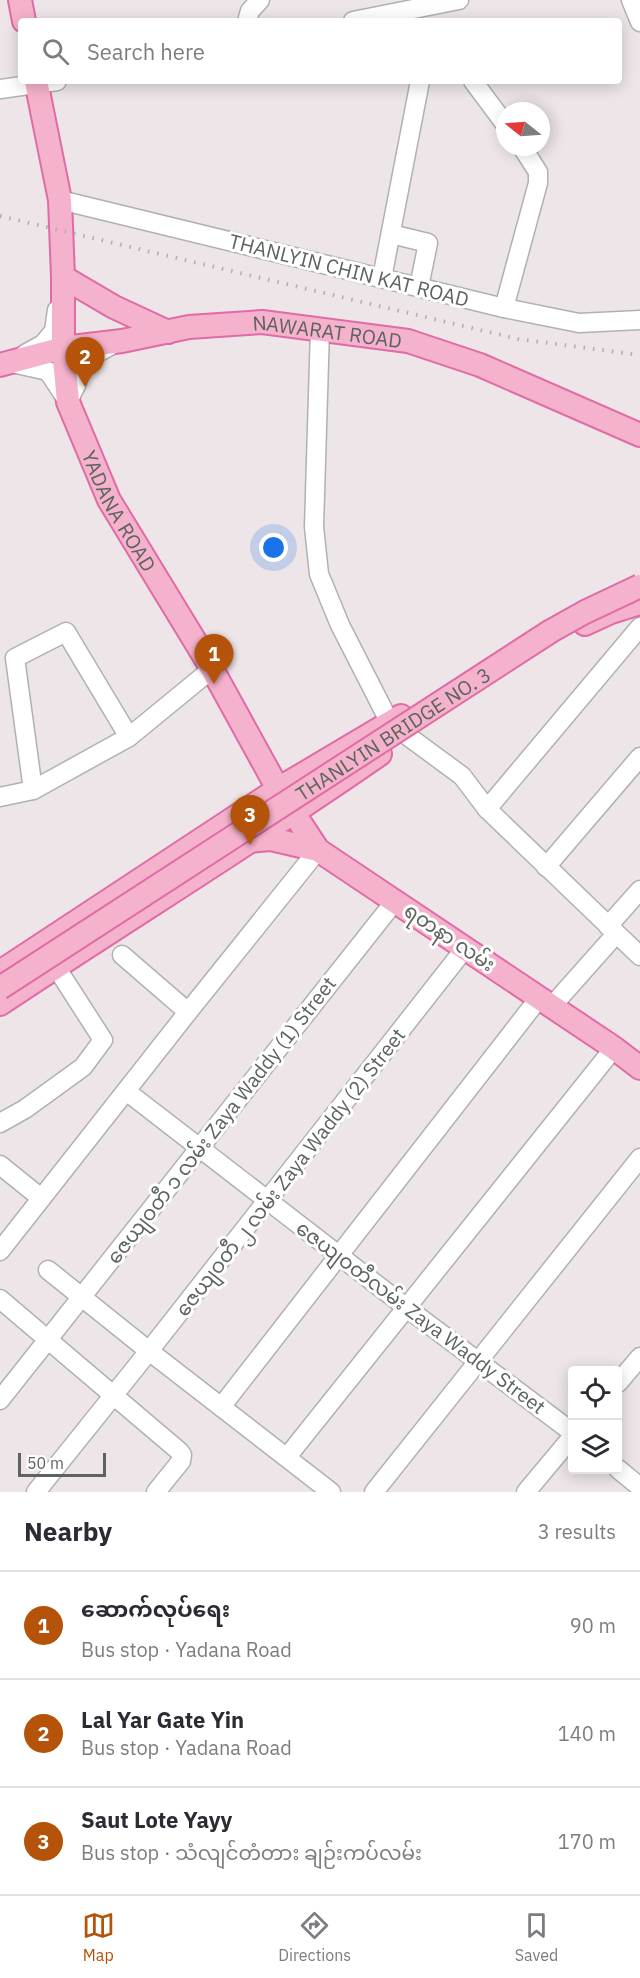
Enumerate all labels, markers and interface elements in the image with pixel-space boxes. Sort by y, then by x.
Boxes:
search box [18,18,622,84]
icon: search [39,35,72,68]
text: Search here [87,37,205,66]
north arrow [496,102,550,156]
street label: THANLYIN CHIN KAT ROAD [226,227,472,313]
street label: NAWARAT ROAD [251,308,404,354]
pin: 2 [66,338,104,387]
street label: YADANA ROAD [76,446,163,576]
your location [259,533,288,562]
pin: 1 [194,634,234,684]
street label: THANLYIN BRIDGE NO. 3 [290,660,496,807]
pin: 3 [230,796,270,845]
street label: ရတနာ လမ်း [397,897,501,980]
street label: ဇေယျဝတီ ၁ လမ်း Zaya Waddy (1) Street [100,971,344,1271]
street label: ဇေယျဝတီ ၂ လမ်း Zaya Waddy (2) Street [169,1022,413,1324]
street label: ဇေယျဝတီလမ်း Zaya Waddy Street [289,1214,551,1422]
map controls [568,1366,622,1474]
button: locate [568,1366,622,1420]
button: layers [568,1420,622,1474]
scale bar [18,1450,106,1478]
text: 50 m [27,1453,64,1473]
text: Nearby [24,1514,112,1548]
text: 3 results [538,1518,616,1545]
text: ဆောက်လုပ်ရေး [81,1594,230,1623]
text: 1 [38,1612,50,1639]
text: 90 m [570,1612,616,1639]
text: Bus stop · Yadana Road [81,1636,292,1663]
text: Lal Yar Gate Yin [81,1705,244,1734]
text: 2 [38,1720,50,1747]
text: 140 m [558,1720,616,1747]
text: Bus stop · Yadana Road [81,1734,292,1761]
text: Saut Lote Yayy [81,1805,232,1834]
text: 3 [38,1828,50,1855]
text: 170 m [558,1828,616,1855]
text: Bus stop · သံလျင်တံတား ချဉ်းကပ်လမ်း [81,1839,422,1866]
tab: Map [82,1909,115,1965]
tab: Directions [278,1909,351,1965]
tab: Saved [515,1909,558,1965]

